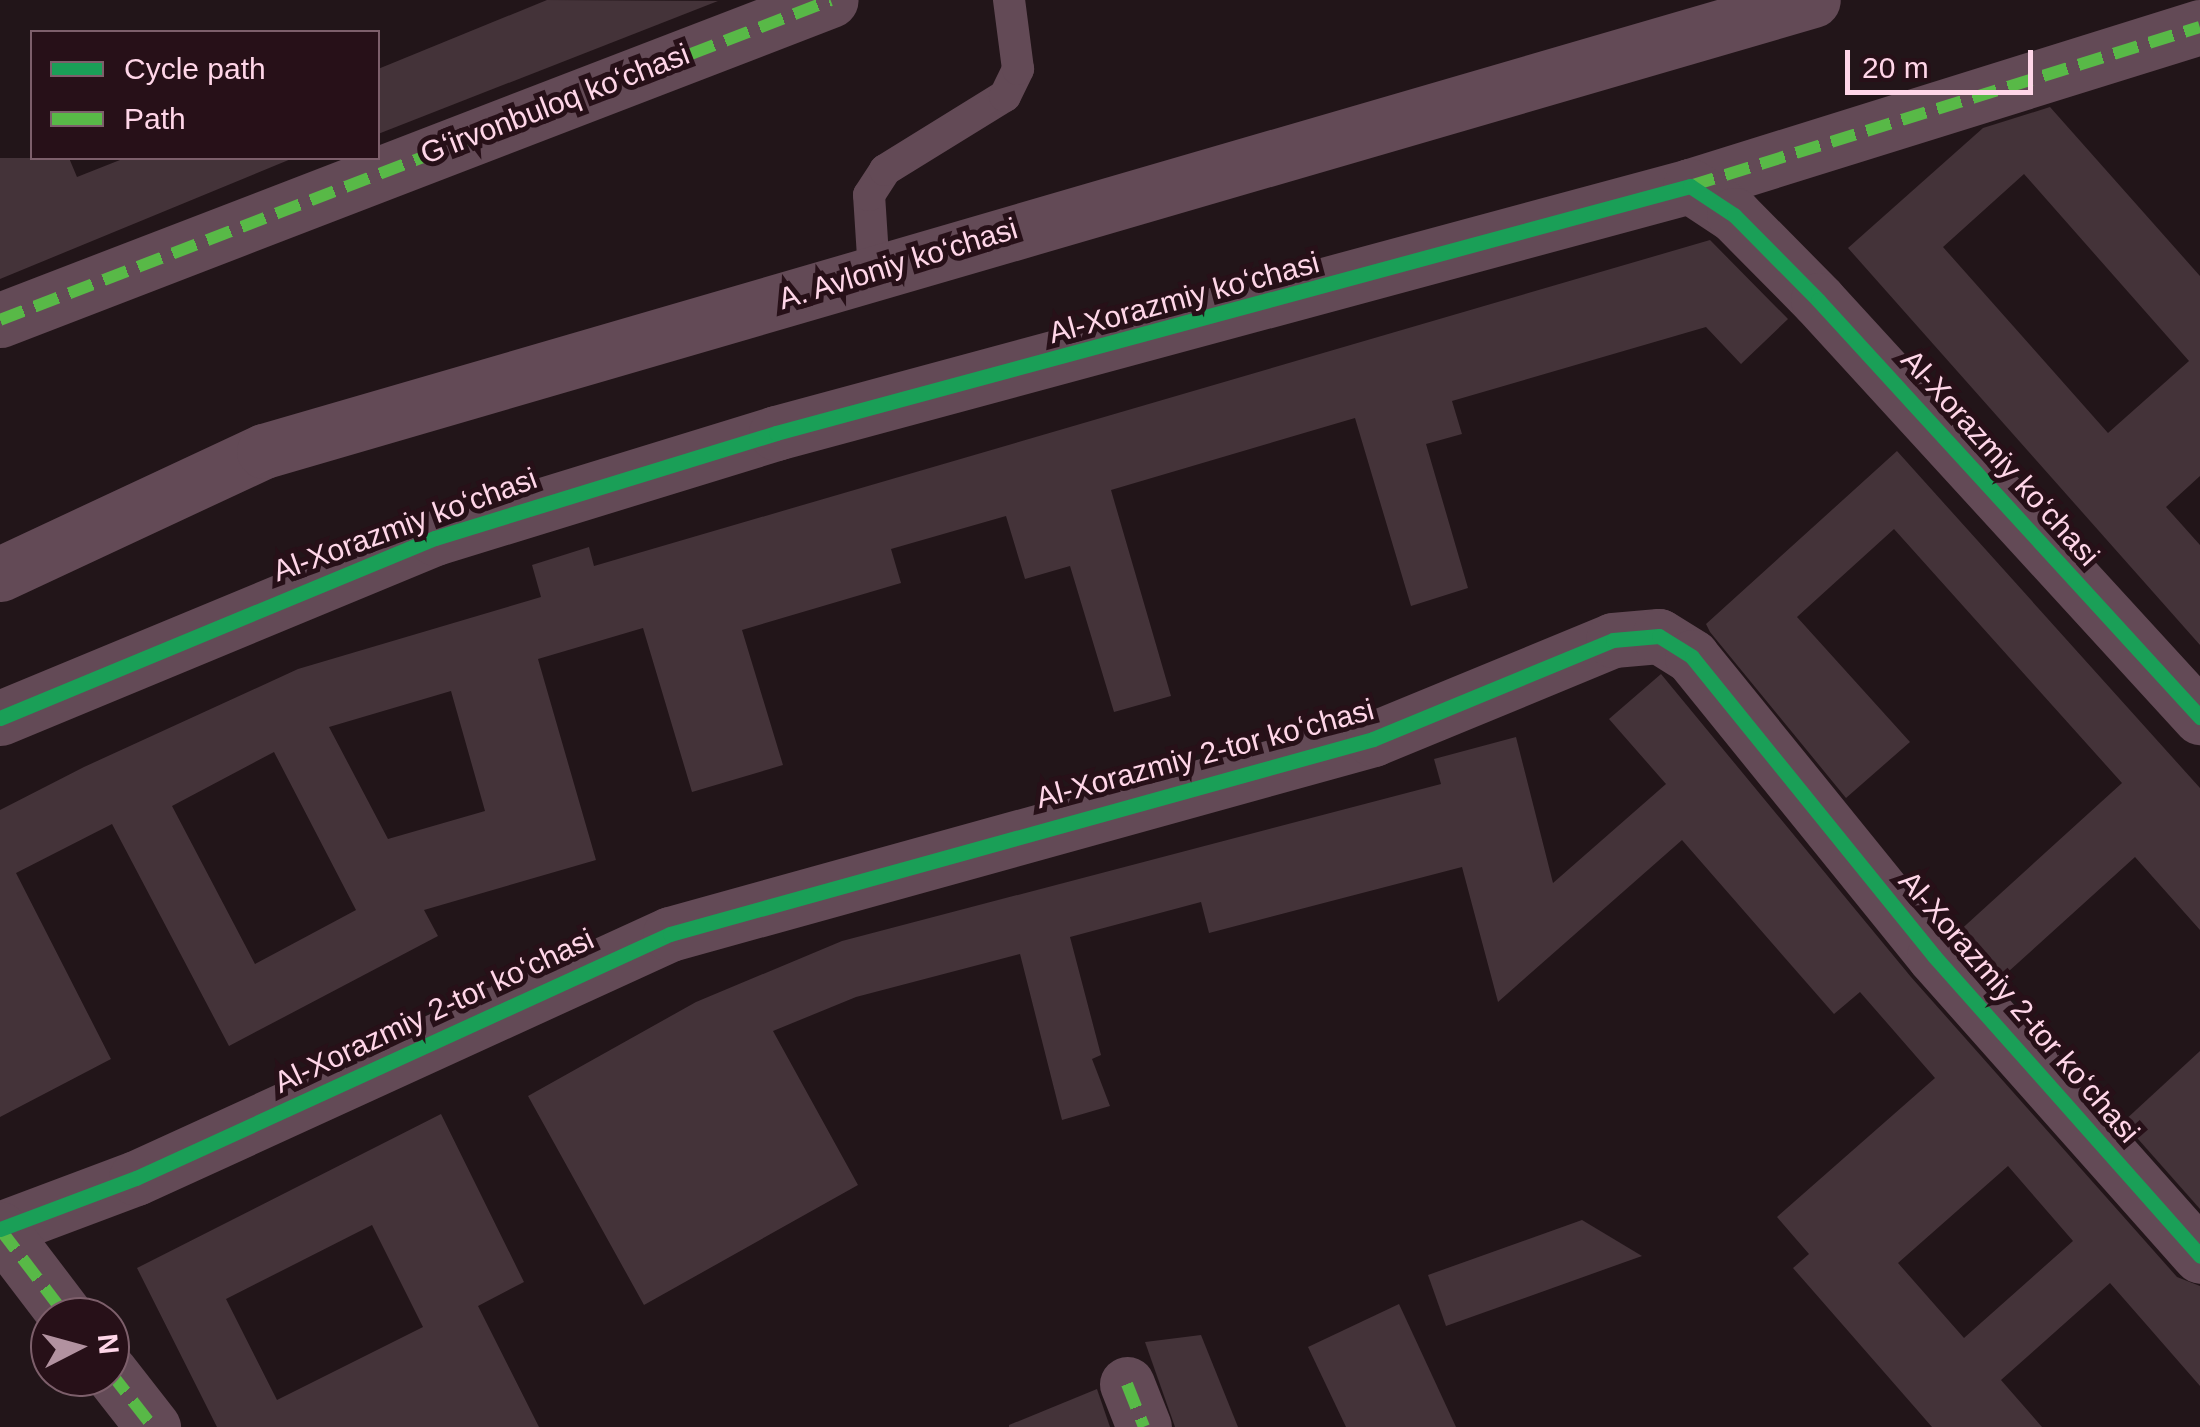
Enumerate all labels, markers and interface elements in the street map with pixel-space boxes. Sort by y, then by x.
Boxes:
legend [30,30,380,160]
scale bar [1850,30,2038,92]
street label: Gʻirvonbuloq koʻchasi [415,36,695,172]
text: 20 m [1862,51,1929,84]
text: Cycle path [124,52,266,85]
text: Path [124,102,186,135]
street label: A. Avloniy ko‘chasi [773,210,1023,318]
street label: Al-Xorazmiy koʻchasi [1045,245,1323,351]
street label: Al-Xorazmiy koʻchasi [1893,343,2107,573]
street label: Al-Xorazmiy koʻchasi [268,460,542,590]
street label: Al-Xorazmiy 2-tor koʻchasi [1032,692,1378,816]
street label: Al-Xorazmiy 2-tor koʻchasi [1891,864,2147,1150]
street label: Al-Xorazmiy 2-tor koʻchasi [269,921,599,1101]
north arrow [30,1297,130,1397]
text: N [92,1332,125,1356]

